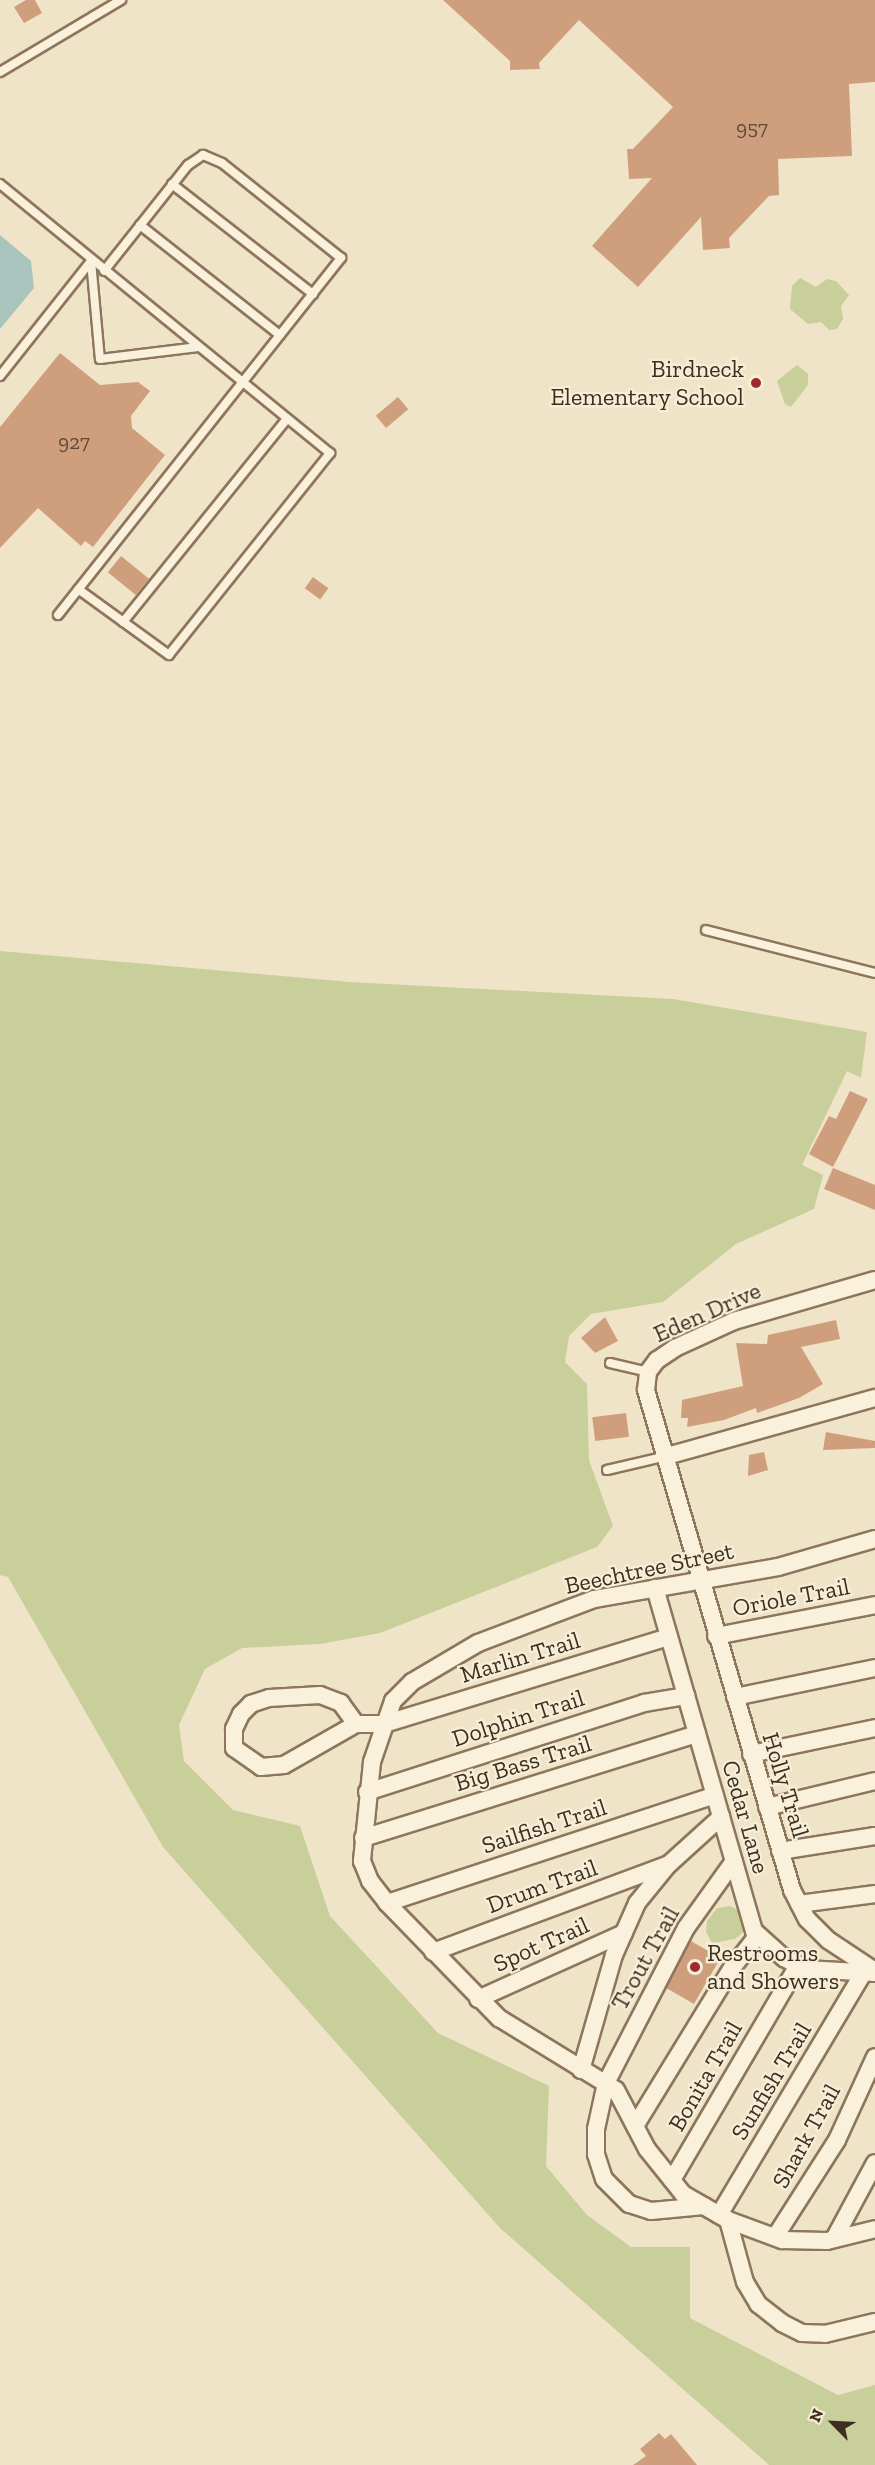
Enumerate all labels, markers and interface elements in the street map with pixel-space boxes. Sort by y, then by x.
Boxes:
house number: 957 [736,115,768,141]
place label: Birdneck Elementary School [550,355,744,411]
marker: Birdneck Elementary School [749,376,763,390]
house number: 927 [58,429,90,455]
street label: Eden Drive [649,1276,765,1348]
street label: Beechtree Street [562,1536,736,1600]
street label: Oriole Trail [730,1572,852,1622]
street label: Marlin Trail [456,1625,584,1689]
street label: Dolphin Trail [448,1683,588,1753]
street label: Big Bass Trail [451,1729,595,1797]
street label: Holly Trail [756,1729,816,1841]
street label: Cedar Lane [716,1757,776,1877]
street label: Sailfish Trail [478,1792,610,1860]
street label: Drum Trail [483,1853,601,1919]
street label: Trout Trail [605,1901,685,2015]
street label: Spot Trail [489,1910,593,1978]
place label: Restrooms and Showers [707,1939,839,1995]
marker: Restrooms and Showers [688,1960,702,1974]
street label: Bonita Trail [662,2016,748,2136]
street label: Sunfish Trail [725,2017,817,2145]
street label: Shark Trail [766,2079,846,2193]
north arrow [803,2393,863,2453]
text: N [805,2406,827,2425]

